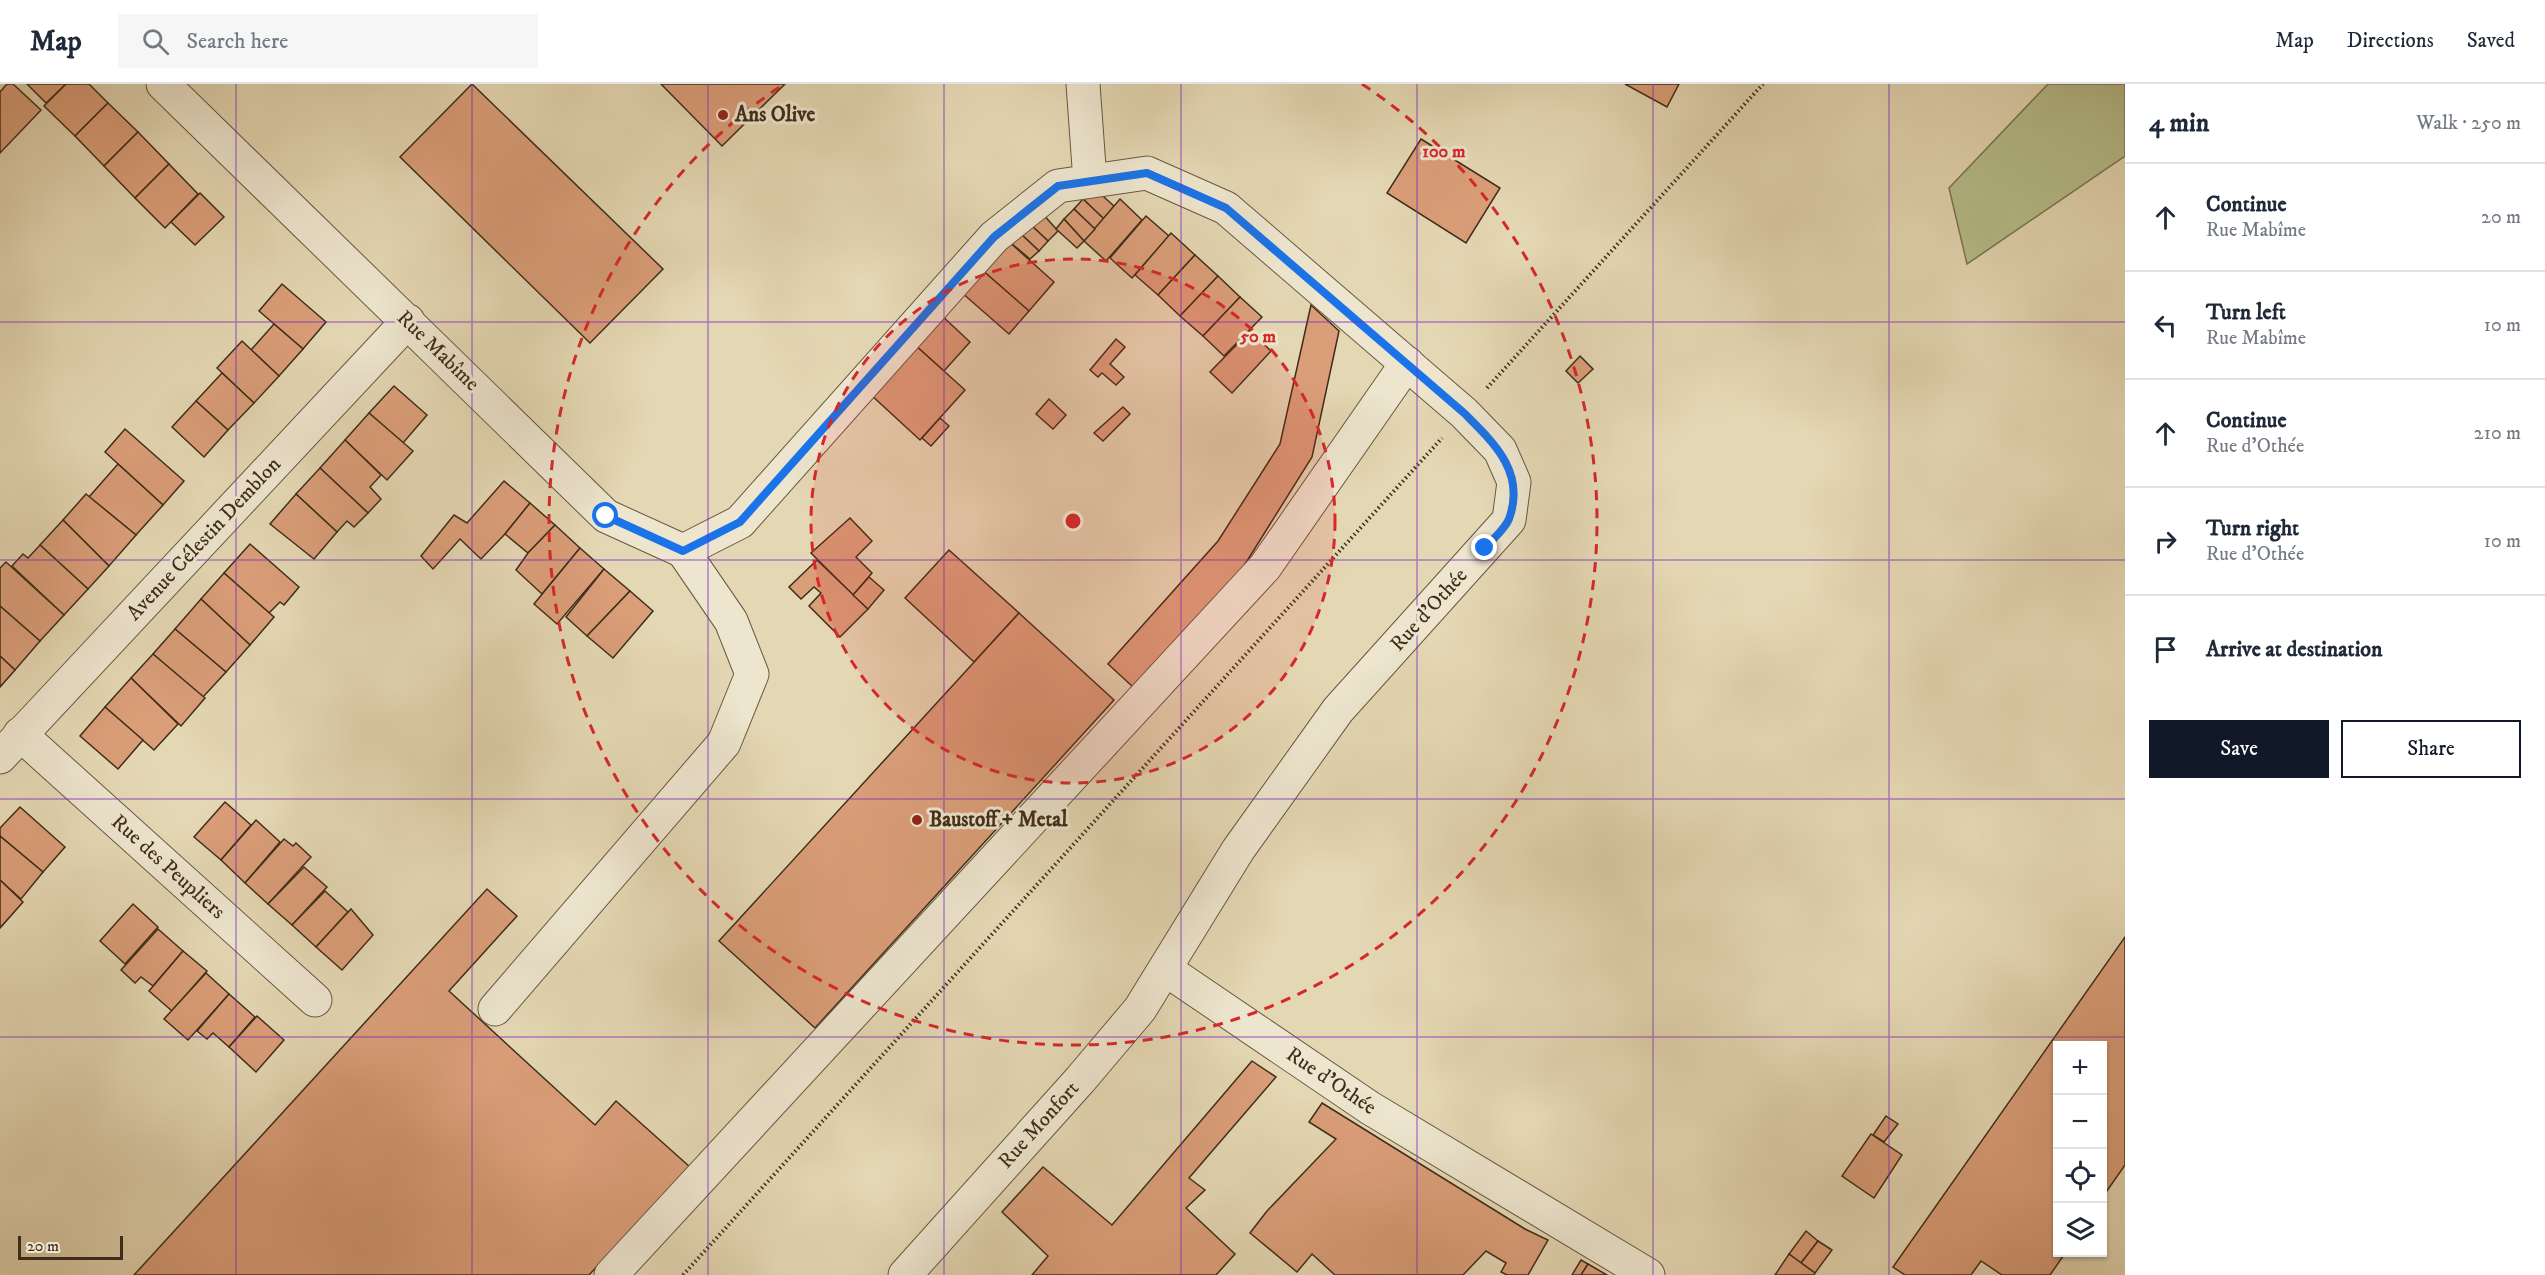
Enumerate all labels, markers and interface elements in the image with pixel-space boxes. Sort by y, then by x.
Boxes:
search box [118,14,538,68]
text: Map [30,24,82,59]
icon: search [139,25,172,58]
text: Search here [187,28,288,55]
text: Map [2275,28,2314,54]
text: Directions [2347,28,2434,54]
text: Saved [2467,28,2515,54]
place label: Ans Olive [734,102,815,128]
text: 4 min [2149,107,2209,140]
marker: Ans Olive [716,108,730,122]
text: Walk · 250 m [2416,111,2521,136]
text: 100 m [1422,141,1466,163]
text: Continue [2206,191,2287,218]
icon: ahead [2149,201,2182,234]
text: 20 m [2481,205,2521,230]
text: Rue Mabîme [2206,218,2306,243]
text: Turn left [2206,299,2286,326]
street label: Rue Mabîme [391,305,485,397]
icon: left [2149,309,2182,342]
text: 10 m [2484,313,2521,338]
text: 50 m [1239,326,1276,348]
text: Rue Mabîme [2206,326,2306,351]
text: Continue [2206,407,2287,434]
icon: ahead [2149,417,2182,450]
text: 210 m [2474,421,2521,446]
text: Rue d'Othée [2206,434,2304,459]
street label: Avenue Célestin Demblon [121,452,287,626]
route start [592,502,618,528]
centre of rings [1063,511,1083,531]
text: Turn right [2206,515,2299,542]
icon: right [2149,525,2182,558]
text: 10 m [2484,529,2521,554]
route end [1471,534,1497,560]
text: Rue d'Othée [2206,542,2304,567]
street label: Rue d'Othée [1385,563,1473,657]
icon: arrive [2149,633,2182,666]
text: Arrive at destination [2206,636,2383,663]
button: Save [2149,720,2329,778]
button: Share [2341,720,2521,778]
place label: Baustoff + Metal [929,807,1068,833]
street label: Rue des Peupliers [106,809,230,925]
marker: Baustoff + Metal [910,813,924,827]
street label: Rue d'Othée [1281,1041,1381,1121]
map controls [2053,1041,2107,1257]
button: + [2053,1041,2107,1095]
street label: Rue Monfort [993,1076,1085,1174]
button: − [2053,1095,2107,1149]
button: locate [2053,1149,2107,1203]
button: layers [2053,1203,2107,1257]
scale bar [18,1233,123,1260]
text: 20 m [27,1236,59,1256]

